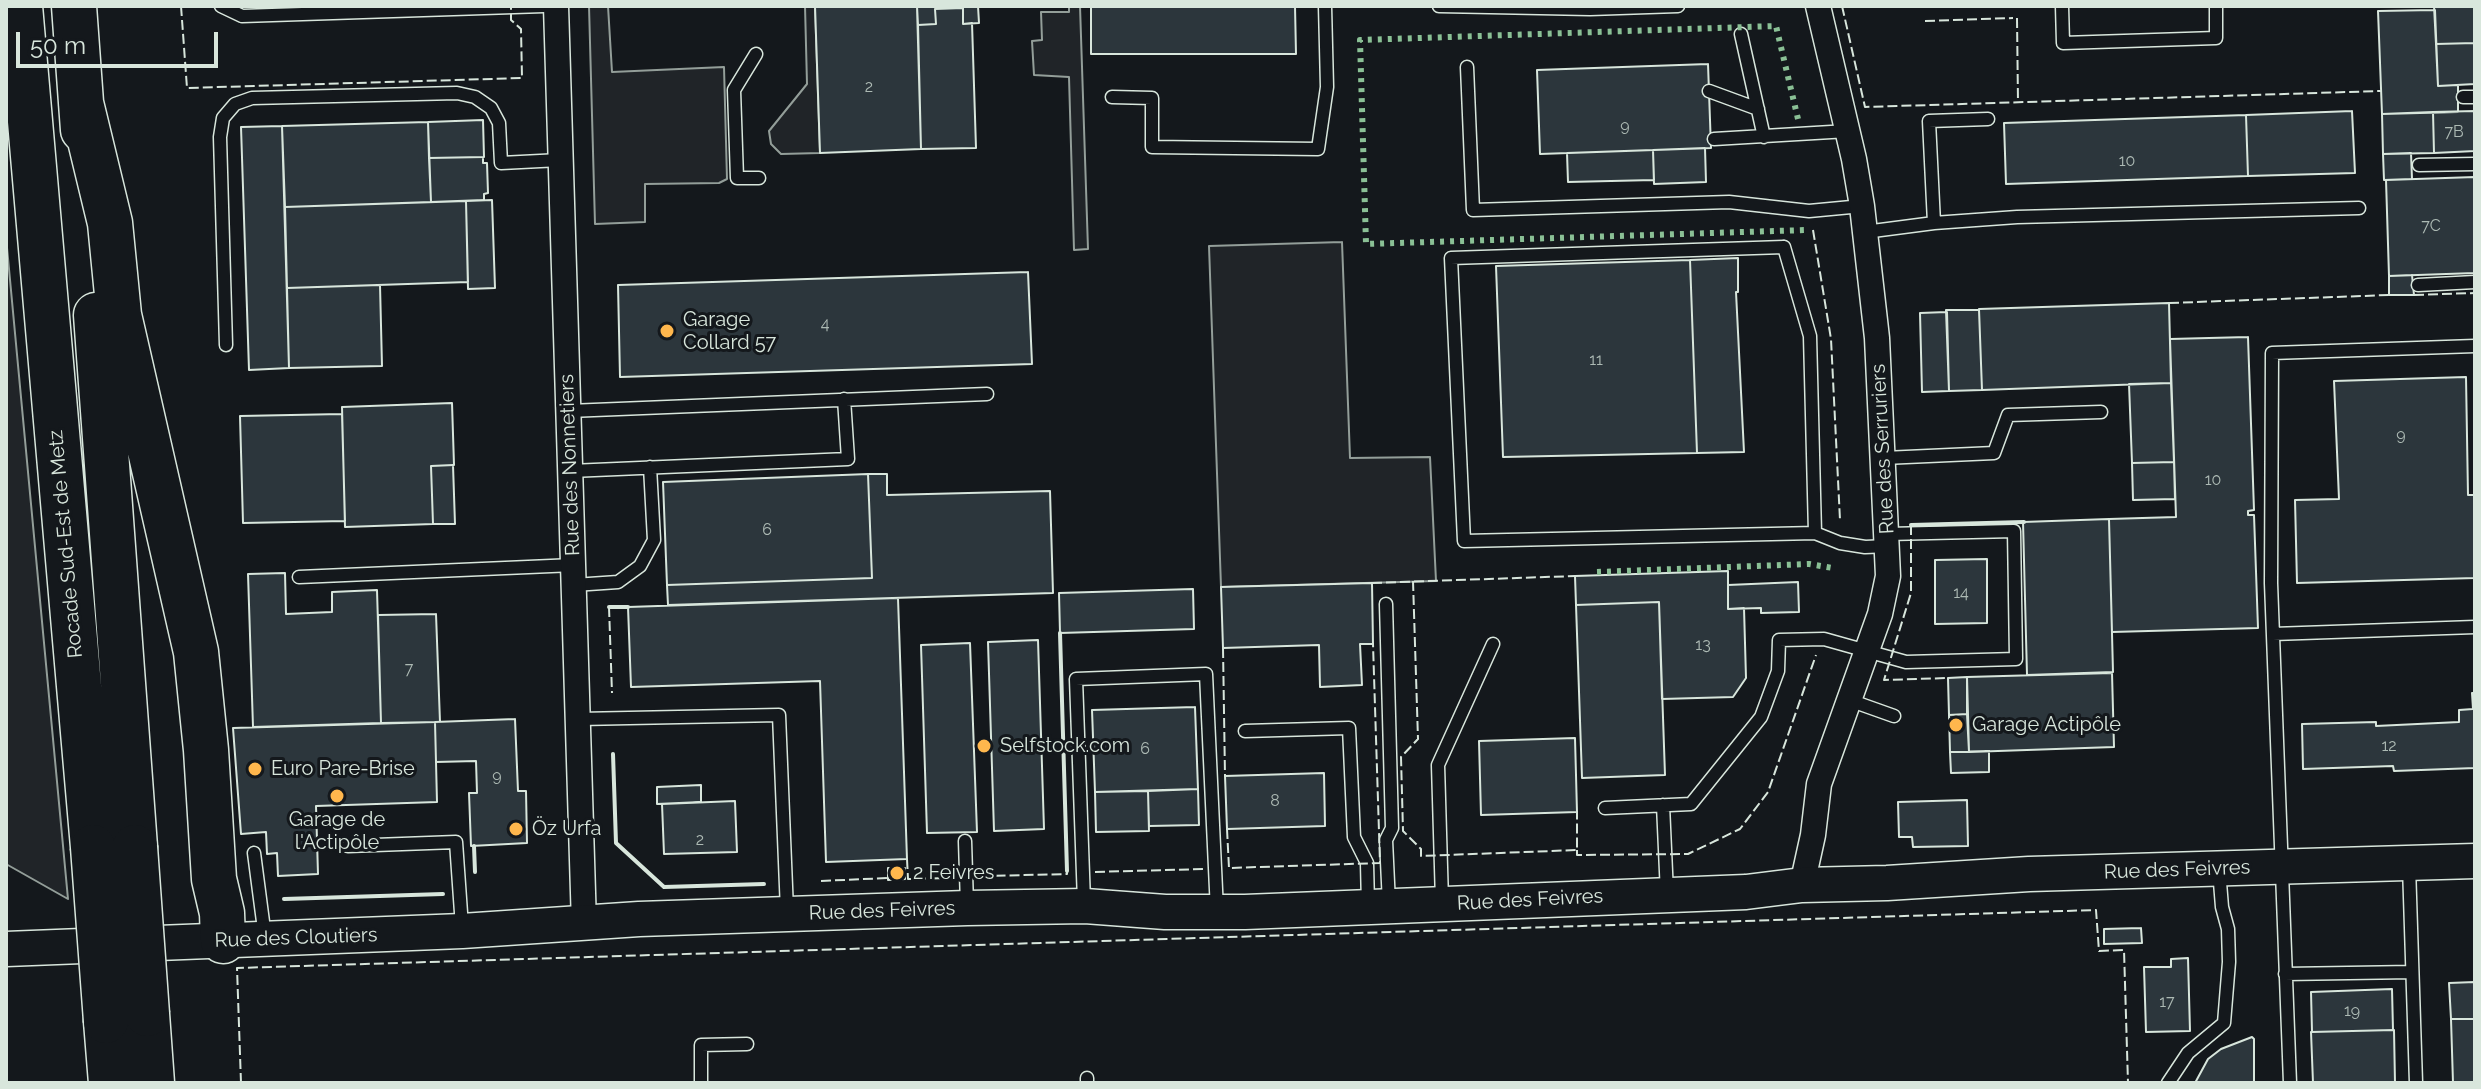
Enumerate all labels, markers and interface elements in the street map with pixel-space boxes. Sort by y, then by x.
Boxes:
scale bar [20,16,222,66]
text: 50 m [30,31,86,60]
house number: 2 [865,77,873,97]
house number: 9 [1620,116,1630,136]
house number: 7B [2444,122,2464,142]
house number: 10 [2119,151,2135,171]
house number: 7C [2421,216,2441,236]
place label: Garage Collard 57 [683,308,776,355]
house number: 4 [821,314,829,334]
marker: Garage Collard 57 [658,322,676,340]
house number: 11 [1589,350,1603,370]
street label: Rue des Serruriers [1867,363,1899,535]
street label: Rue des Nonnetiers [555,374,585,556]
house number: 9 [2396,425,2406,445]
street label: Rocade Sud-Est de Metz [44,429,88,659]
house number: 10 [2205,470,2221,490]
house number: 6 [762,520,772,540]
house number: 14 [1953,583,1969,603]
house number: 13 [1695,635,1711,655]
house number: 7 [405,659,413,679]
place label: Garage Actipôle [1972,713,2121,737]
marker: Garage Actipôle [1947,716,1965,734]
place label: Selfstock.com [1000,734,1130,758]
house number: 12 [2381,736,2397,756]
marker: Selfstock.com [975,737,993,755]
house number: 6 [1140,739,1150,759]
place label: Euro Pare-Brise [271,757,415,781]
marker: Euro Pare-Brise [246,760,264,778]
house number: 9 [492,766,502,786]
marker: Garage de l'Actipôle [328,787,346,805]
house number: 8 [1270,791,1280,811]
place label: Garage de l'Actipôle [289,808,385,855]
place label: Öz Urfa [532,817,601,841]
marker: Öz Urfa [507,820,525,838]
house number: 2 [696,830,704,850]
street label: Rue des Feivres [2103,855,2251,885]
place label: 2 Feivres [913,861,995,885]
marker: 2 Feivres [888,864,906,882]
street label: Rue des Feivres [1456,884,1604,916]
street label: Rue des Feivres [808,896,956,926]
street label: Rue des Cloutiers [214,923,378,953]
house number: 17 [2159,992,2175,1012]
house number: 19 [2344,1001,2360,1021]

